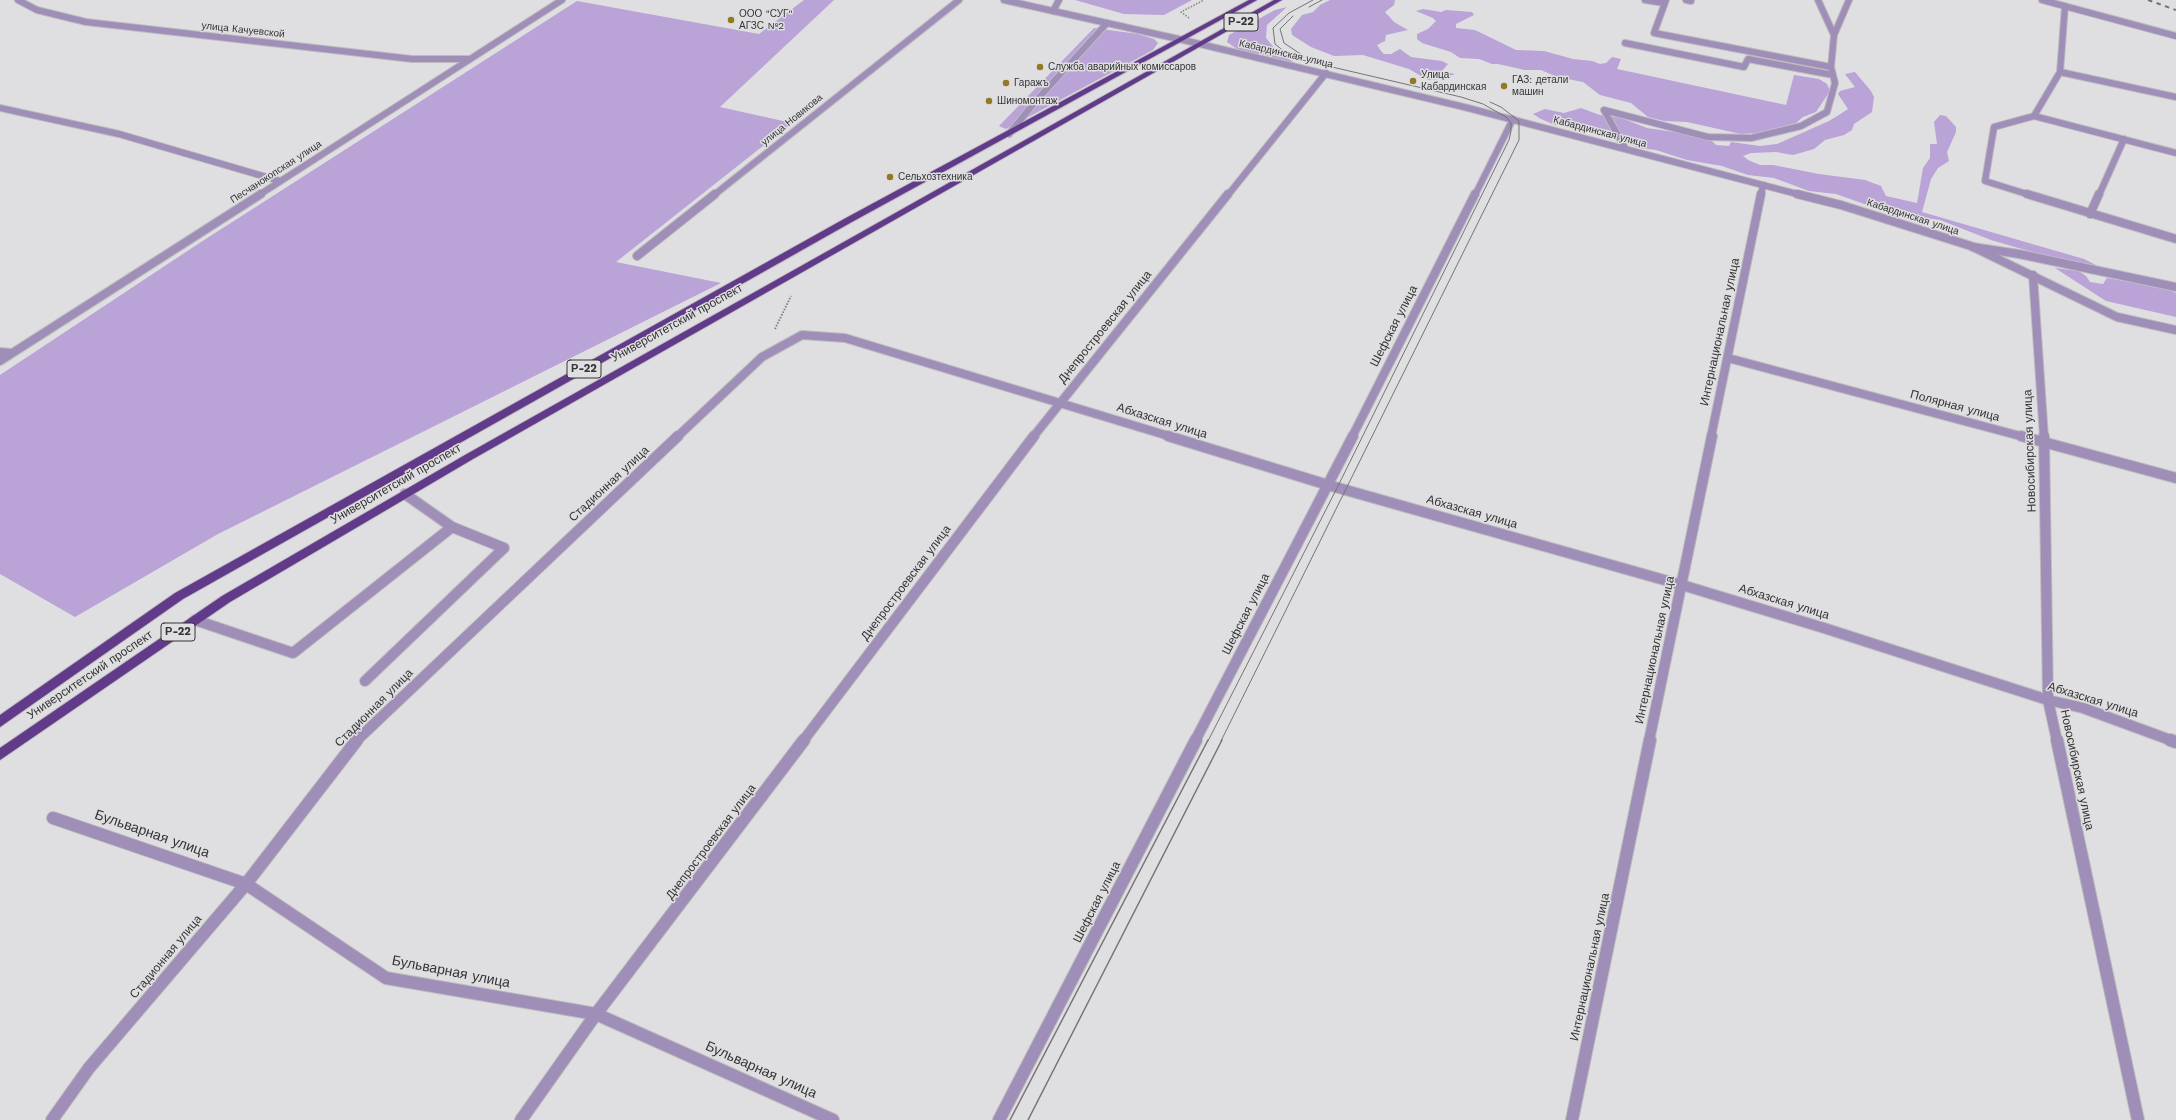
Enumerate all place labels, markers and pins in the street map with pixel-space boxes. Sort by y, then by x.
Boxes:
place label: ООО "СУГ" АГЗС №2 [739,8,792,32]
marker: ООО "СУГ" АГЗС №2 [726,15,736,25]
place label: Служба аварийных комиссаров [1048,61,1196,73]
marker: Служба аварийных комиссаров [1035,62,1045,72]
place label: Улица Кабардинская [1421,69,1486,92]
place label: ГАЗ: детали машин [1512,74,1568,98]
marker: Улица Кабардинская [1408,76,1418,86]
place label: Гаражъ [1014,77,1049,89]
marker: Гаражъ [1001,78,1011,88]
marker: ГАЗ: детали машин [1499,81,1509,91]
place label: Шиномонтаж [997,95,1058,107]
marker: Шиномонтаж [984,96,994,106]
place label: Сельхозтехника [898,171,972,183]
marker: Сельхозтехника [885,172,895,182]

